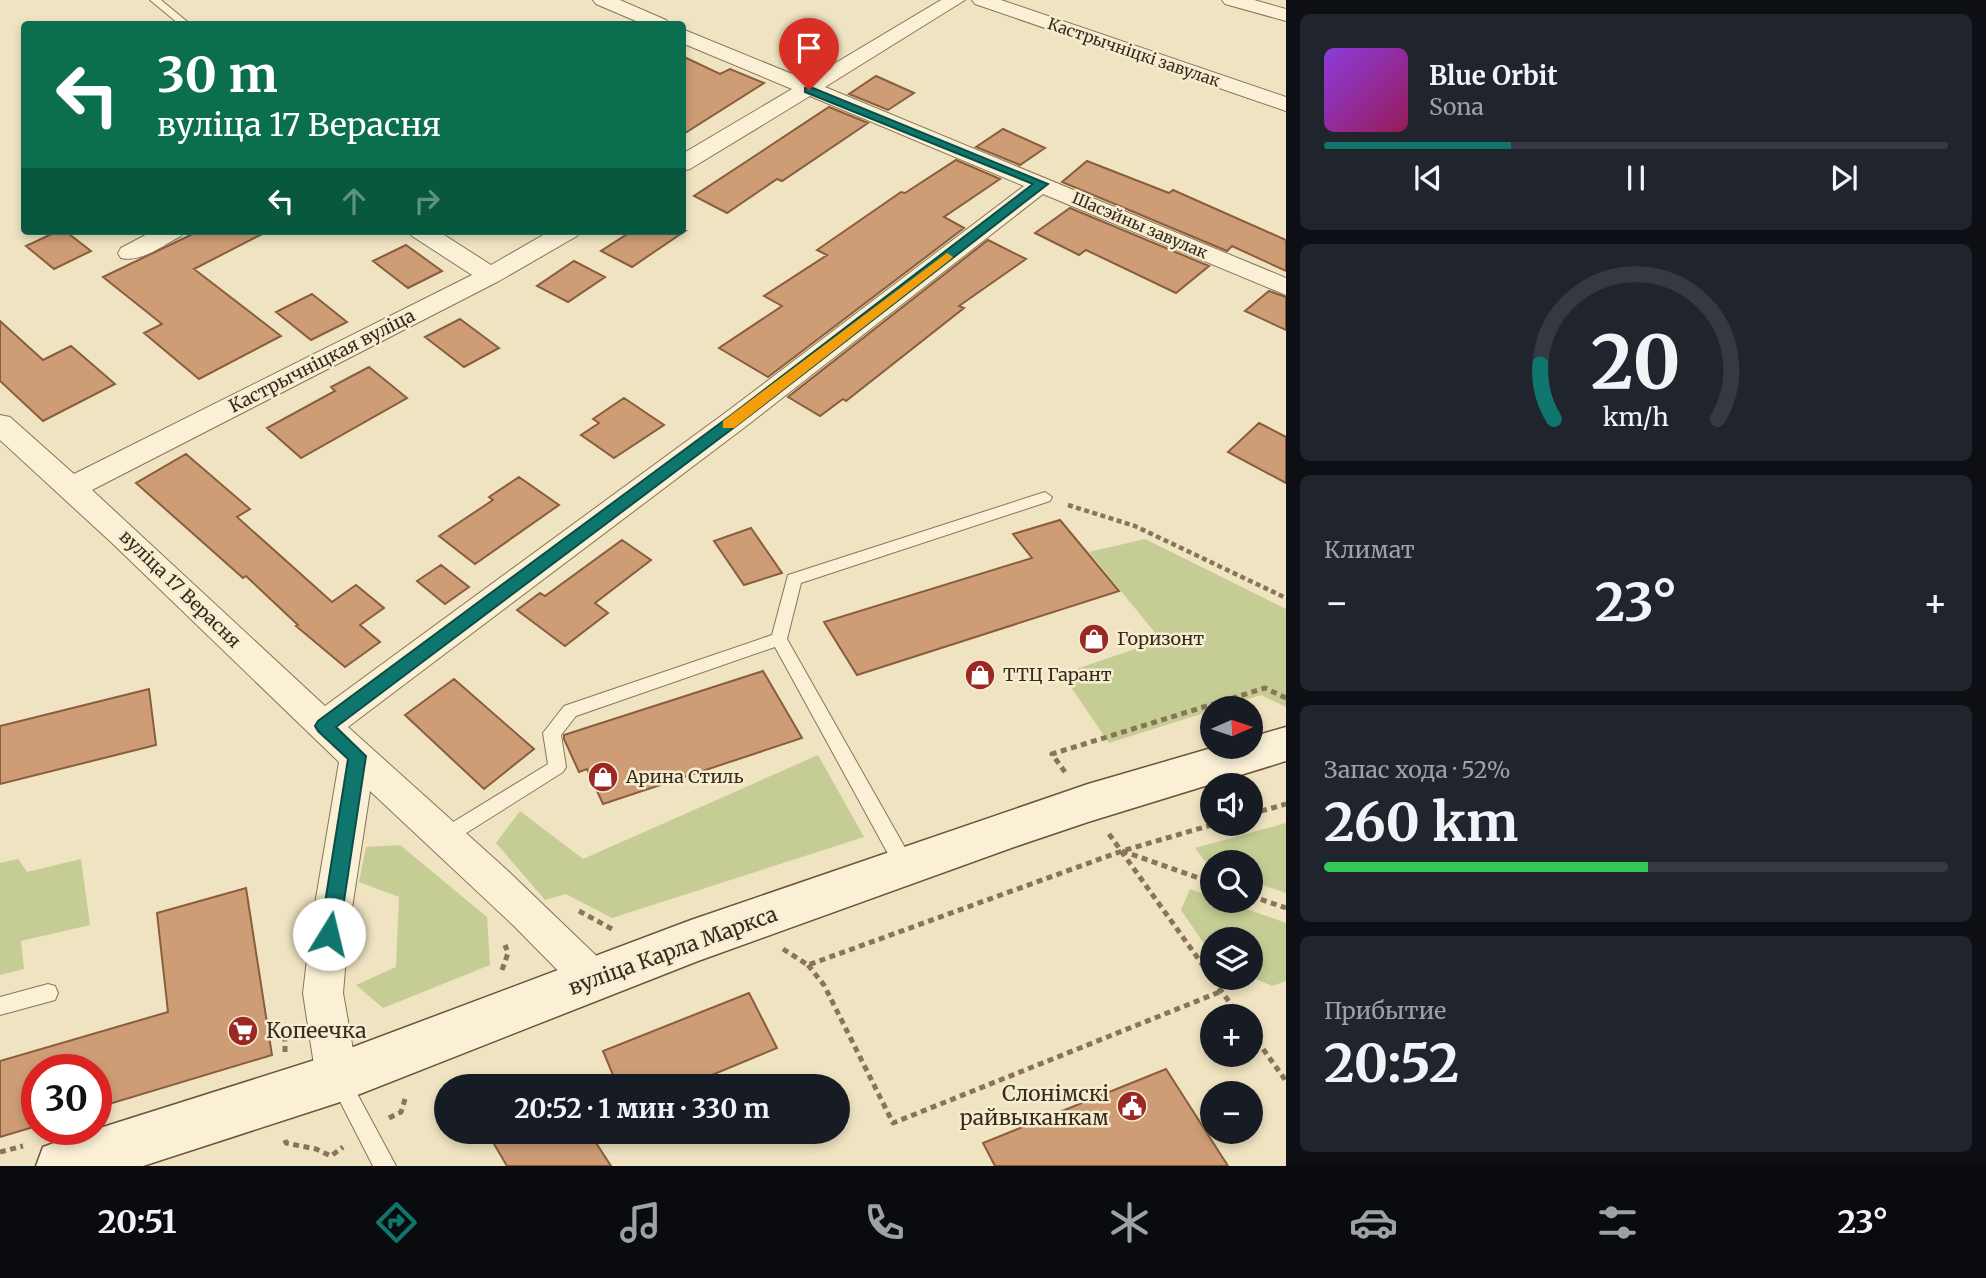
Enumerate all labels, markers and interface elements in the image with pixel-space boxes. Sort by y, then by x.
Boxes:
street label: Кастрычніцкі завулак [1045,13,1223,91]
pin [779,18,839,90]
icon: arrive [790,29,828,67]
text: 30 m [157,44,278,105]
icon: left [42,49,133,140]
text: Blue Orbit [1429,59,1558,92]
text: Sona [1429,92,1484,121]
text: вуліца 17 Верасня [157,105,441,145]
icon: previous [1409,159,1447,197]
icon: pause [1617,159,1655,197]
icon: next [1825,159,1863,197]
icon: left [262,182,300,220]
icon: ahead [335,182,373,220]
icon: right [408,182,446,220]
street label: Шасэйны завулак [1069,187,1211,263]
street label: Кастрычніцкая вуліца [225,303,419,418]
text: 20 [1591,317,1681,409]
text: km/h [1603,400,1669,432]
street label: вуліца 17 Верасня [115,525,246,653]
text: Климат [1324,535,1415,564]
text: 23° [1595,570,1677,635]
text: − [1324,579,1349,626]
text: + [1923,579,1948,626]
shop icon: Горизонт [1077,622,1111,656]
place label: Горизонт [1117,627,1204,650]
shop icon: ТТЦ Гарант [963,658,997,692]
place label: ТТЦ Гарант [1003,663,1112,686]
north arrow [1200,696,1264,760]
map controls [1200,696,1263,1144]
text: Запас хода · 52% [1324,755,1511,784]
shop icon: Арина Стиль [586,760,620,794]
place label: Арина Стиль [625,765,744,788]
button: sound [1200,773,1263,836]
text: 260 km [1324,790,1518,855]
button: search [1200,850,1263,913]
position arrow [292,897,366,971]
street label: вуліца Карла Маркса [565,900,781,1001]
button: layers [1200,927,1263,990]
text: Прибытие [1324,996,1446,1025]
button: + [1200,1004,1263,1067]
supermarket icon: Копеечка [226,1014,260,1048]
place label: Копеечка [266,1017,366,1044]
text: 20:52 [1324,1031,1459,1096]
speed limit sign: 30 [21,1054,112,1145]
place label: Слонімскі райвыканкам [960,1080,1109,1131]
button: − [1200,1081,1263,1144]
public building icon: Слонімскі райвыканкам [1115,1089,1149,1123]
text: 20:52 · 1 мин · 330 m [514,1092,770,1125]
icon: directions [372,1198,421,1247]
icon: music [616,1198,665,1247]
icon: phone [860,1198,909,1247]
icon: climate [1105,1198,1154,1247]
icon: car [1349,1198,1398,1247]
icon: filters [1593,1198,1642,1247]
text: 20:51 [98,1202,177,1242]
text: 23° [1838,1202,1888,1242]

